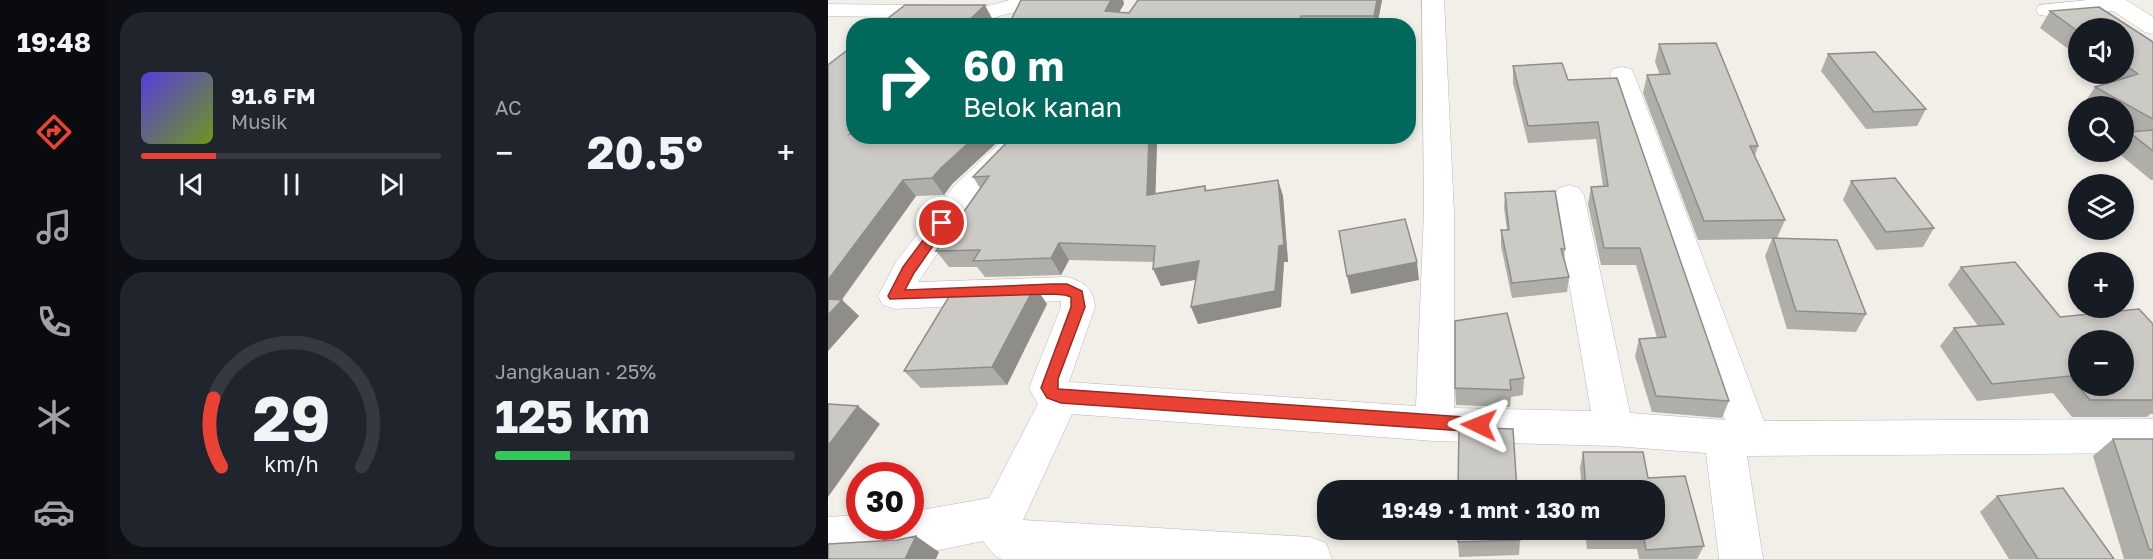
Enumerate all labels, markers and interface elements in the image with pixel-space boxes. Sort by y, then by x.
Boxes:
map controls [2068,18,2134,396]
button: sound [2068,18,2134,84]
text: 19:48 [17,26,91,58]
text: 60 m [963,40,1064,90]
icon: right [864,42,942,120]
text: 91.6 FM [231,82,315,109]
text: Belok kanan [963,91,1122,123]
text: AC [495,95,522,119]
button: search [2068,96,2134,162]
text: Musik [231,109,288,133]
icon: directions [33,111,75,153]
text: 20.5° [587,125,703,179]
text: − [495,133,513,172]
text: + [777,133,795,172]
icon: previous [175,168,208,201]
icon: pause [275,168,308,201]
icon: next [375,168,408,201]
button: layers [2068,174,2134,240]
pin [916,197,967,248]
icon: music [33,206,75,248]
icon: arrive [925,206,958,239]
button: + [2068,252,2134,318]
icon: phone [33,301,75,343]
button: − [2068,330,2134,396]
text: Jangkauan · 25% [495,359,656,383]
text: 29 [252,380,330,455]
text: 125 km [495,389,650,443]
position arrow [1447,393,1511,457]
icon: climate [33,396,75,438]
text: km/h [264,451,318,477]
speed limit sign: 30 [846,462,924,540]
icon: car [33,491,75,533]
text: 19:49 · 1 mnt · 130 m [1382,496,1600,523]

